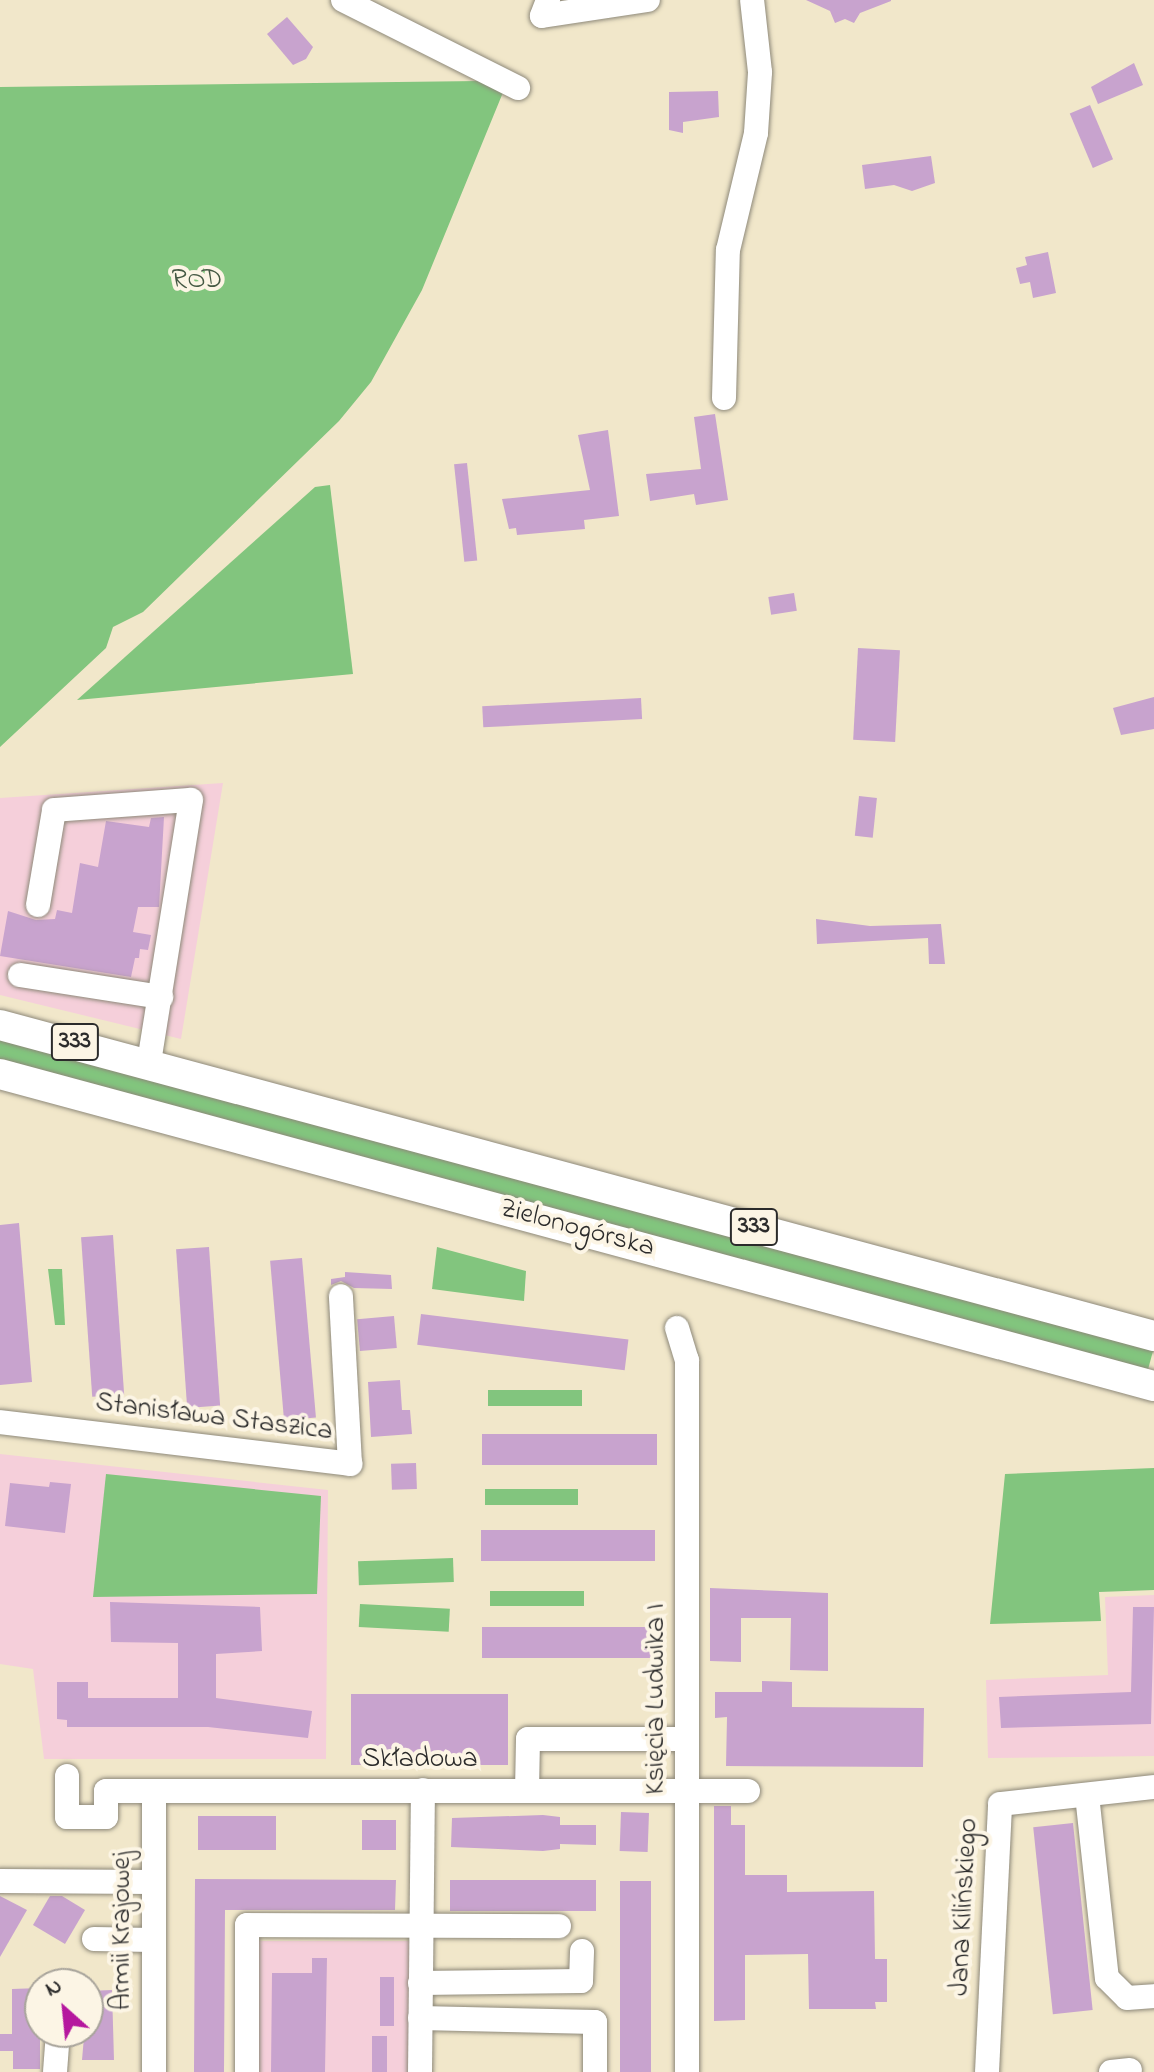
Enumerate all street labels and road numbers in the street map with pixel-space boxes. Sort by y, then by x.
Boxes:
road number: 333 [49,1020,101,1064]
street label: Zielonogórska [496,1192,658,1266]
road number: 333 [728,1205,780,1249]
street label: Stanisława Staszica [94,1387,334,1449]
street label: Księcia Ludwika I [640,1603,674,1795]
street label: Składowa [362,1743,478,1777]
street label: Jana Kilińskiego [944,1817,986,1997]
street label: Armii Krajowej [106,1852,140,2010]

